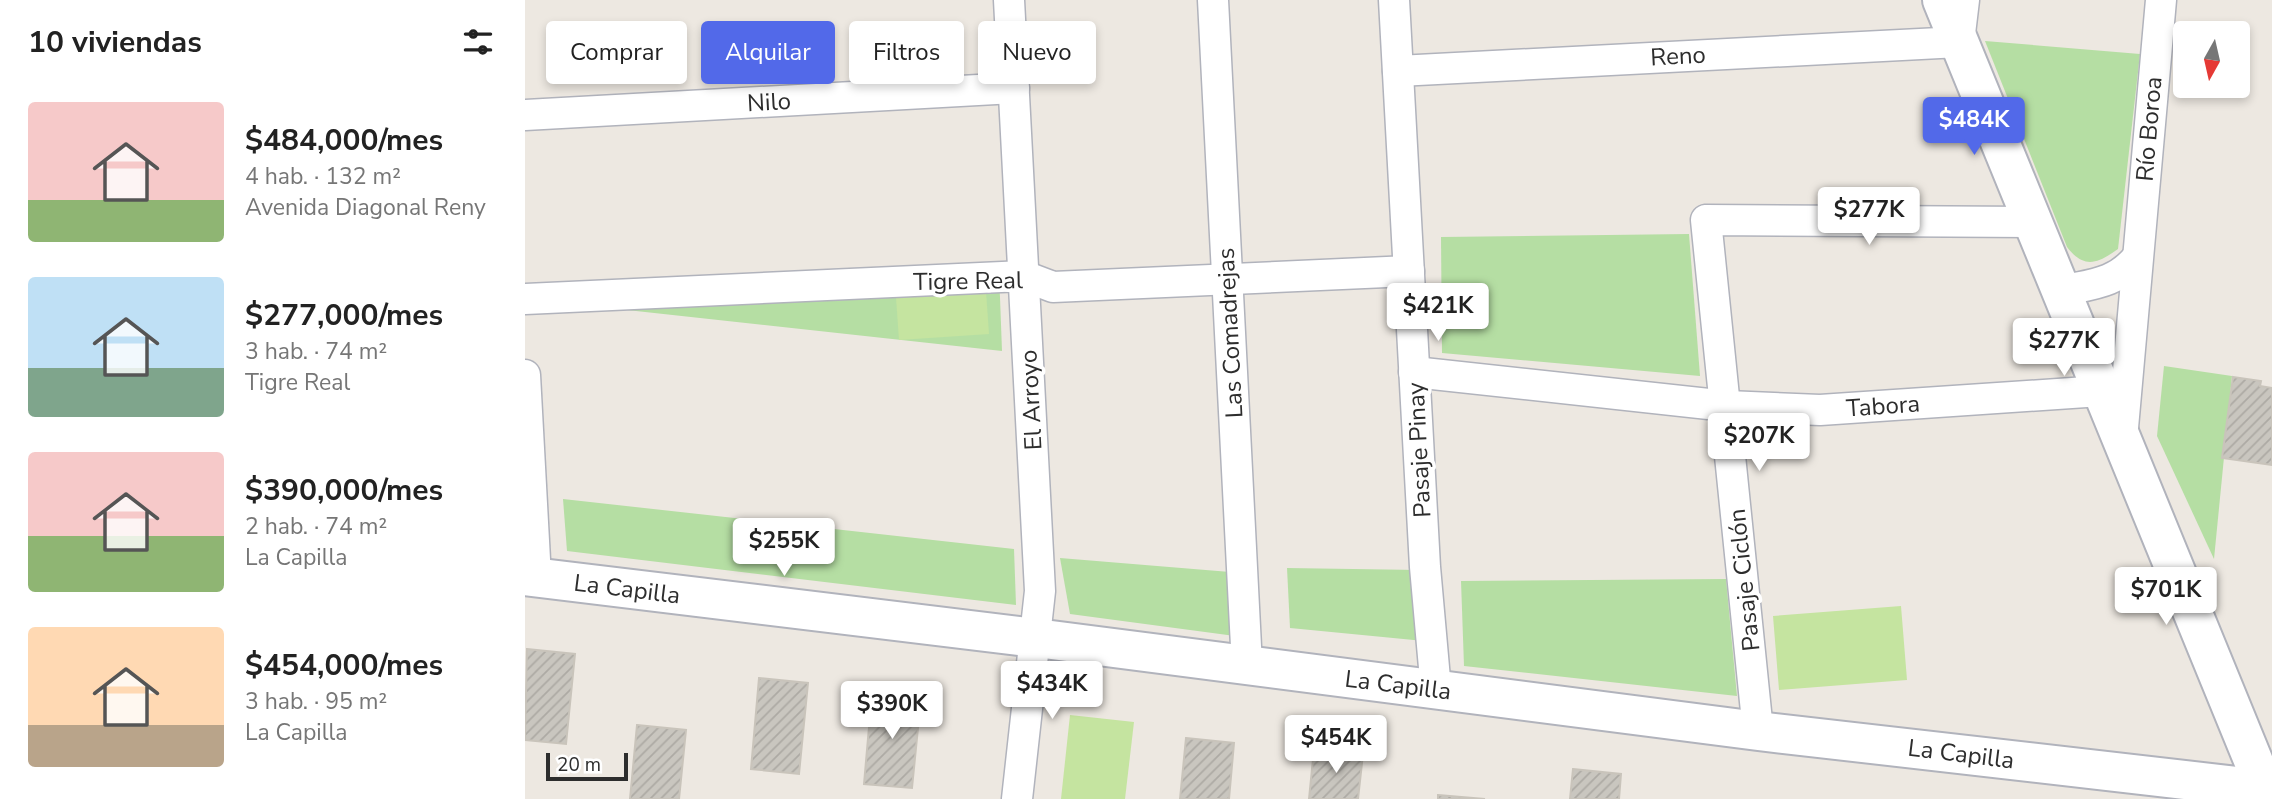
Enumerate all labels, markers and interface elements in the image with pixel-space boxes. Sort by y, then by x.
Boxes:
chip: Comprar [546,21,687,84]
chip: Alquilar [701,21,835,84]
chip: Filtros [849,21,964,84]
chip: Nuevo [978,21,1096,84]
north arrow [2173,21,2251,98]
map controls [2173,21,2250,98]
text: 10 viviendas [28,22,202,63]
icon: filters [459,23,497,61]
street label: Reno [1649,39,1707,73]
street label: Río Boroa [2128,75,2170,183]
street label: Nilo [746,85,792,119]
pin: $484K [1925,97,2023,157]
text: $484K [1939,104,2009,135]
text: $484,000/mes [245,120,443,161]
icon: home [84,130,168,214]
text: 4 hab. · 132 m² [245,161,401,192]
pin: $277K [1820,188,1918,247]
text: Avenida Diagonal Reny [245,192,486,223]
text: $277K [1834,194,1904,225]
street label: Las Comadrejas [1210,247,1250,419]
street label: Tigre Real [913,264,1023,298]
pin: $421K [1389,284,1487,343]
text: $421K [1403,290,1473,321]
text: $277,000/mes [245,295,443,336]
icon: home [84,305,168,389]
pin: $277K [2015,318,2113,378]
text: $277K [2029,325,2099,356]
text: 3 hab. · 74 m² [245,336,387,367]
street label: El Arroyo [1012,349,1050,451]
text: Tigre Real [245,367,350,398]
street label: Pasaje Pinay [1399,381,1439,519]
street label: Tabora [1845,387,1921,425]
pin: $207K [1710,414,1808,473]
text: $207K [1724,420,1794,451]
text: $390,000/mes [245,470,443,511]
icon: home [84,480,168,564]
street label: Pasaje Ciclón [1721,507,1767,653]
text: 2 hab. · 74 m² [245,511,387,542]
pin: $255K [735,518,833,578]
text: $255K [749,525,819,556]
text: La Capilla [245,542,347,573]
street label: La Capilla [572,567,682,611]
pin: $701K [2117,568,2215,627]
text: $701K [2131,574,2201,605]
text: $454,000/mes [245,645,443,686]
icon: home [84,655,168,739]
pin: $434K [1003,662,1101,721]
street label: La Capilla [1343,663,1453,707]
text: $434K [1017,668,1087,699]
pin: $390K [843,682,941,741]
text: 3 hab. · 95 m² [245,686,387,717]
text: $390K [857,688,927,719]
pin: $454K [1287,716,1385,775]
text: La Capilla [245,717,347,748]
text: $454K [1301,722,1371,753]
street label: La Capilla [1906,732,2016,776]
scale bar [546,750,628,782]
text: 20 m [557,752,601,778]

